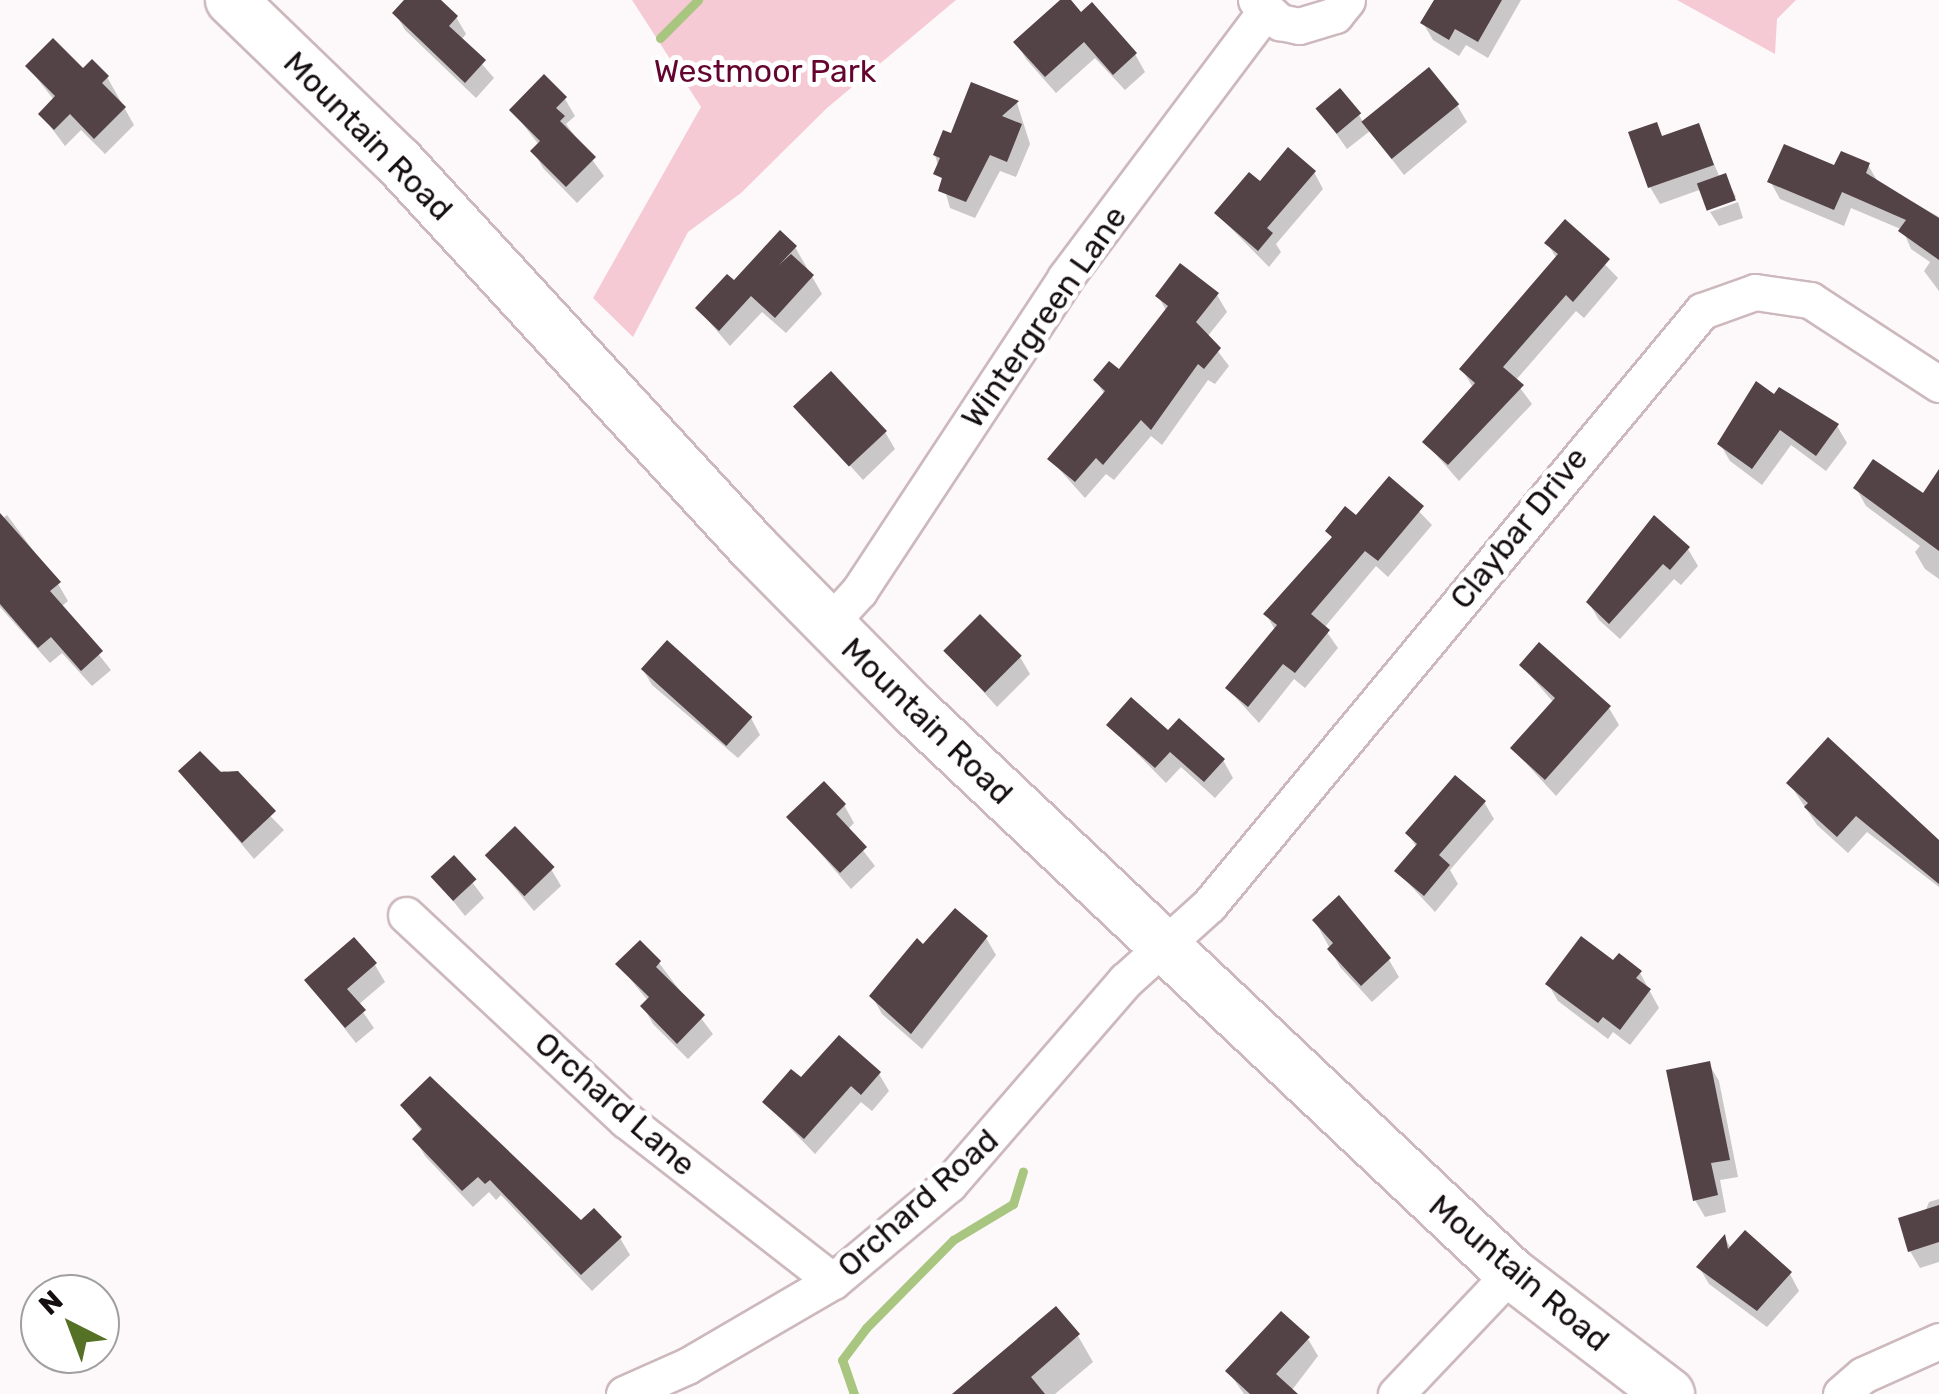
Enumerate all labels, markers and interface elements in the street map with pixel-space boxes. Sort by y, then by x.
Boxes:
street label: Mountain Road [276,44,460,228]
park label: Westmoor Park [653,52,877,90]
street label: Wintergreen Lane [953,199,1135,435]
street label: Claybar Drive [1442,439,1596,617]
street label: Mountain Road [833,630,1021,812]
street label: Orchard Lane [527,1024,703,1184]
street label: Orchard Road [830,1121,1006,1285]
street label: Mountain Road [1421,1187,1617,1359]
north arrow [20,1274,120,1374]
text: N [32,1284,69,1322]

